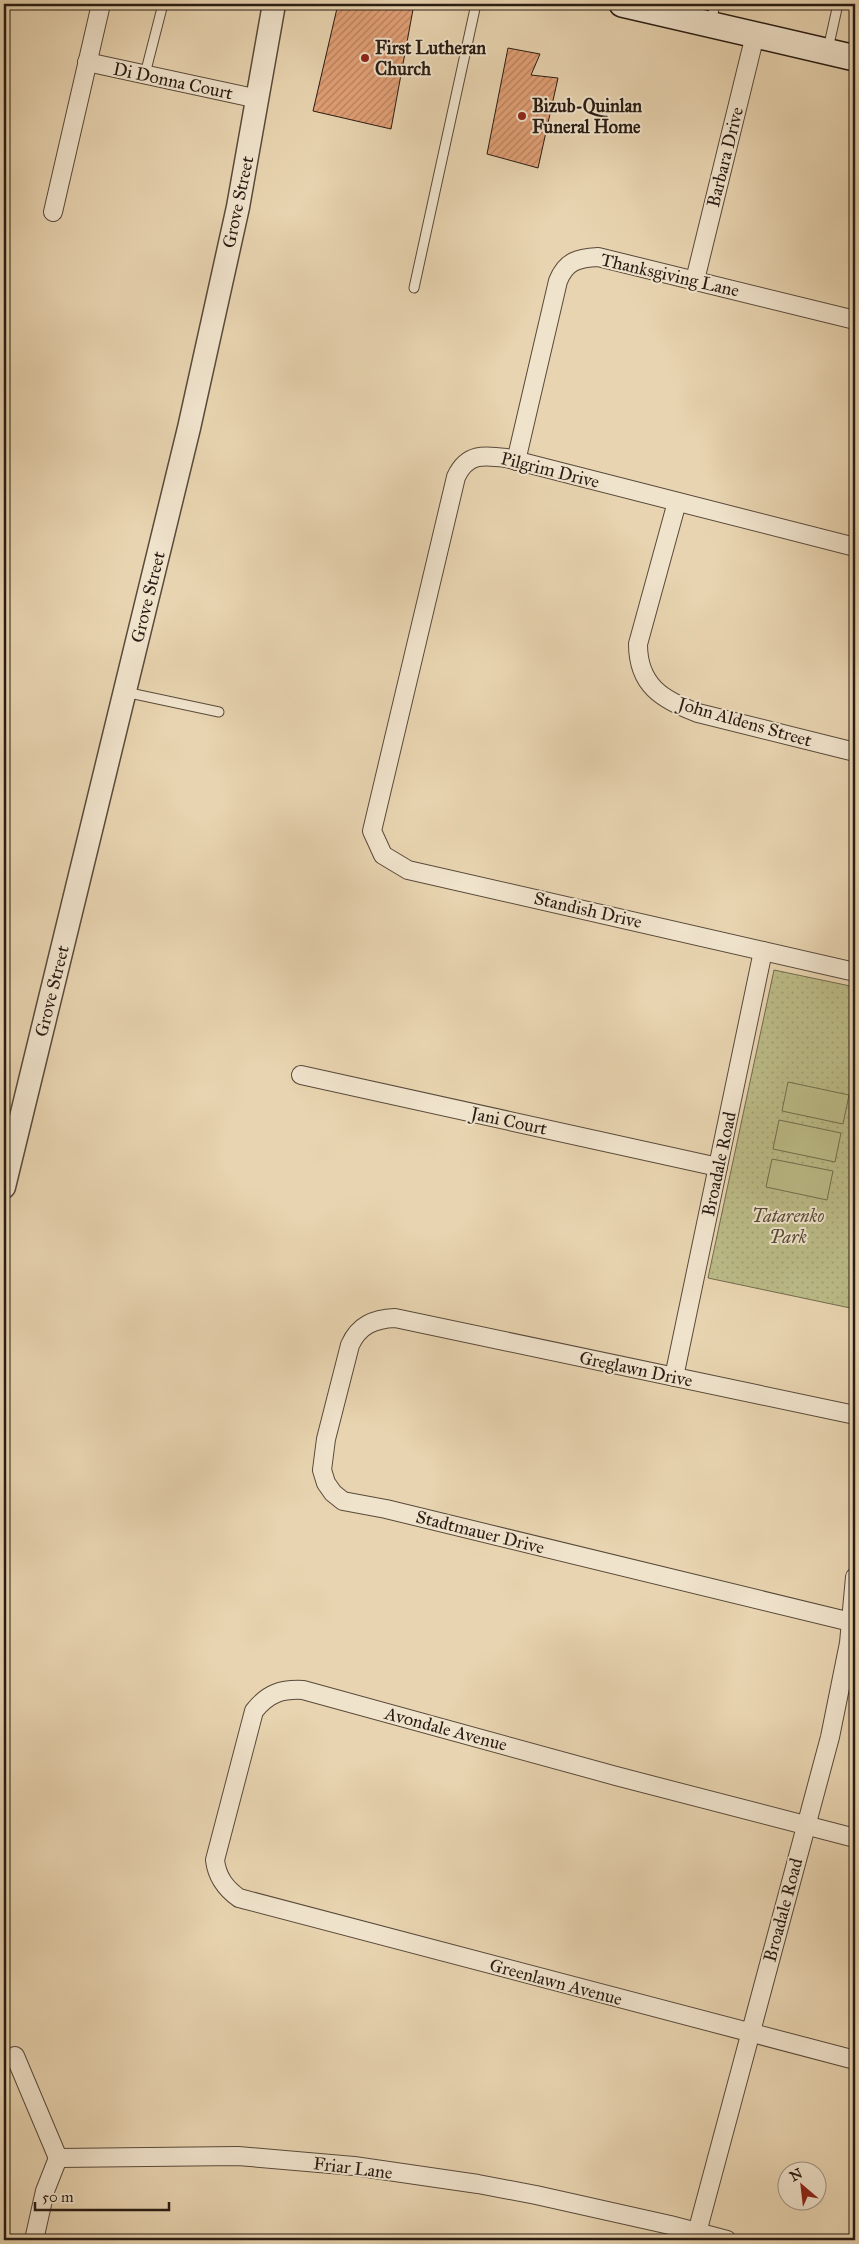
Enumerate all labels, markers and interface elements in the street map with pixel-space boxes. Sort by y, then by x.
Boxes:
place label: First Lutheran Church [375,37,486,80]
marker: First Lutheran Church [359,52,371,64]
street label: Di Donna Court [111,58,235,105]
place label: Bizub-Quinlan Funeral Home [532,95,642,138]
street label: Barbara Drive [702,105,748,209]
marker: Bizub-Quinlan Funeral Home [516,110,528,122]
street label: Grove Street [218,153,259,250]
street label: Thanksgiving Lane [598,248,741,303]
street label: Pilgrim Drive [498,447,602,494]
street label: Grove Street [126,548,170,645]
street label: John Aldens Street [673,692,815,753]
street label: Standish Drive [532,887,644,933]
street label: Grove Street [30,942,74,1039]
street label: Jani Court [467,1102,550,1141]
street label: Broadale Road [697,1110,741,1218]
park label: Tatarenko Park [752,1205,824,1248]
street label: Greglawn Drive [577,1346,695,1393]
street label: Stadtmauer Drive [413,1505,547,1559]
street label: Avondale Avenue [381,1702,510,1756]
street label: Broadale Road [759,1856,807,1964]
street label: Greenlawn Avenue [487,1954,625,2010]
street label: Friar Lane [312,2152,394,2184]
north arrow [776,2162,826,2212]
text: N [787,2165,805,2185]
scale bar [35,2179,169,2211]
text: 50 m [42,2188,74,2206]

